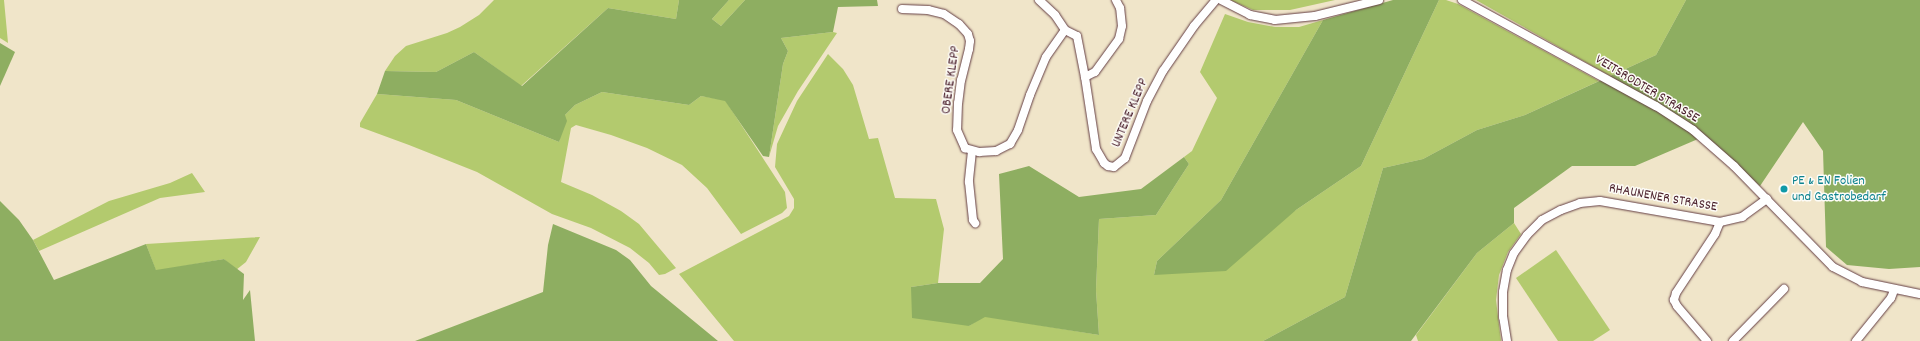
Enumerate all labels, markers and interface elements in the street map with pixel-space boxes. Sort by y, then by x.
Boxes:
street label: OBERE KLEPP [938,45,964,115]
street label: VEITSRODTER STRASSE [1592,51,1702,127]
street label: UNTERE KLEPP [1108,76,1152,150]
place label: PE & EN Folien und Gastrobedarf [1792,173,1886,206]
street label: RHAUNENER STRASSE [1607,180,1719,216]
marker: PE & EN Folien und Gastrobedarf [1779,184,1789,194]

